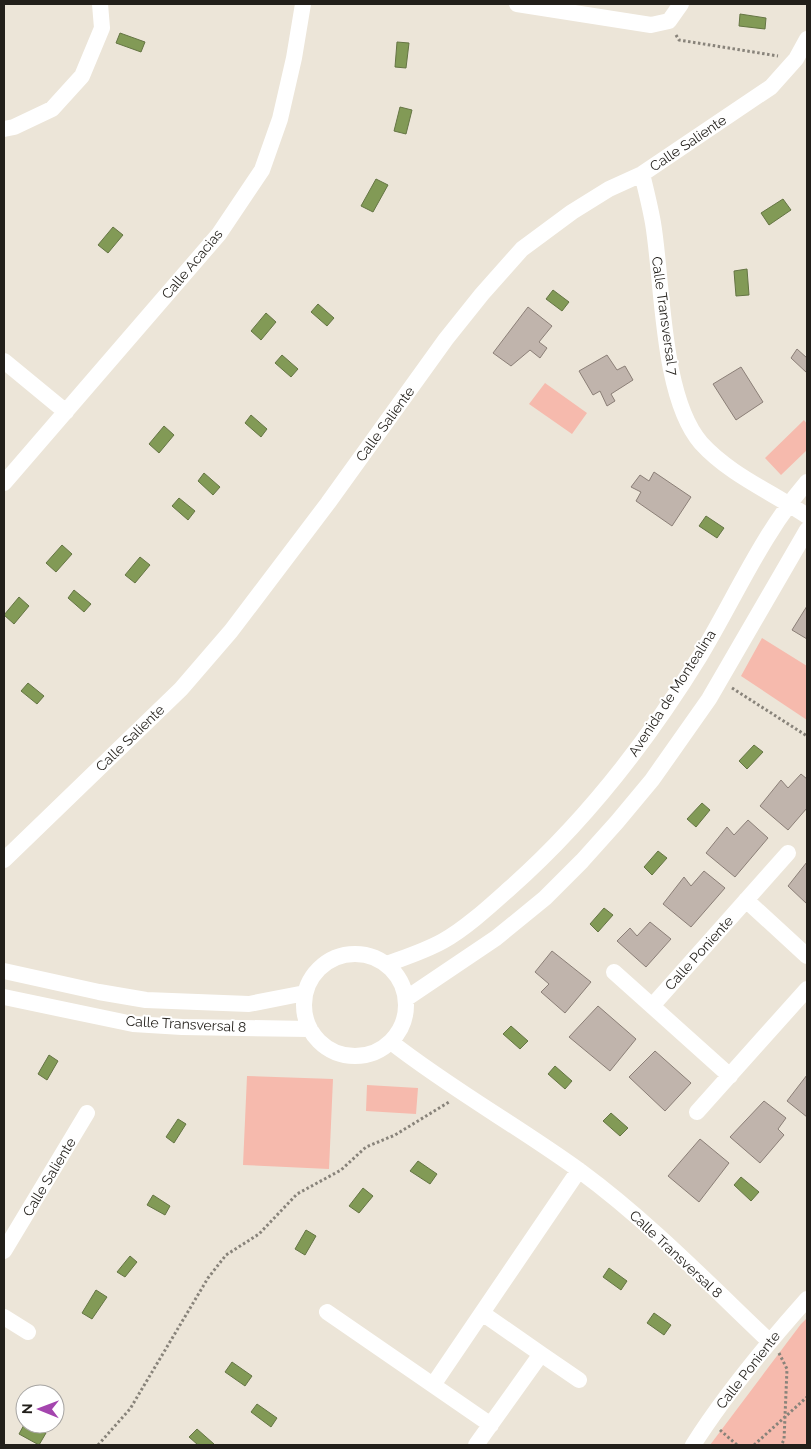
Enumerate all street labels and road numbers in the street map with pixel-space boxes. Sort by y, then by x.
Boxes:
street label: Calle Saliente [647,112,729,174]
street label: Calle Acacias [158,226,226,302]
street label: Calle Transversal 7 [649,255,681,377]
street label: Calle Saliente [352,383,418,465]
street label: Avenida de Montealina [625,627,719,759]
street label: Calle Saliente [93,701,167,775]
street label: Calle Poniente [662,913,736,993]
street label: Calle Transversal 8 [125,1013,247,1035]
street label: Calle Saliente [19,1135,79,1219]
street label: Calle Transversal 8 [626,1207,726,1301]
street label: Calle Poniente [713,1328,783,1412]

